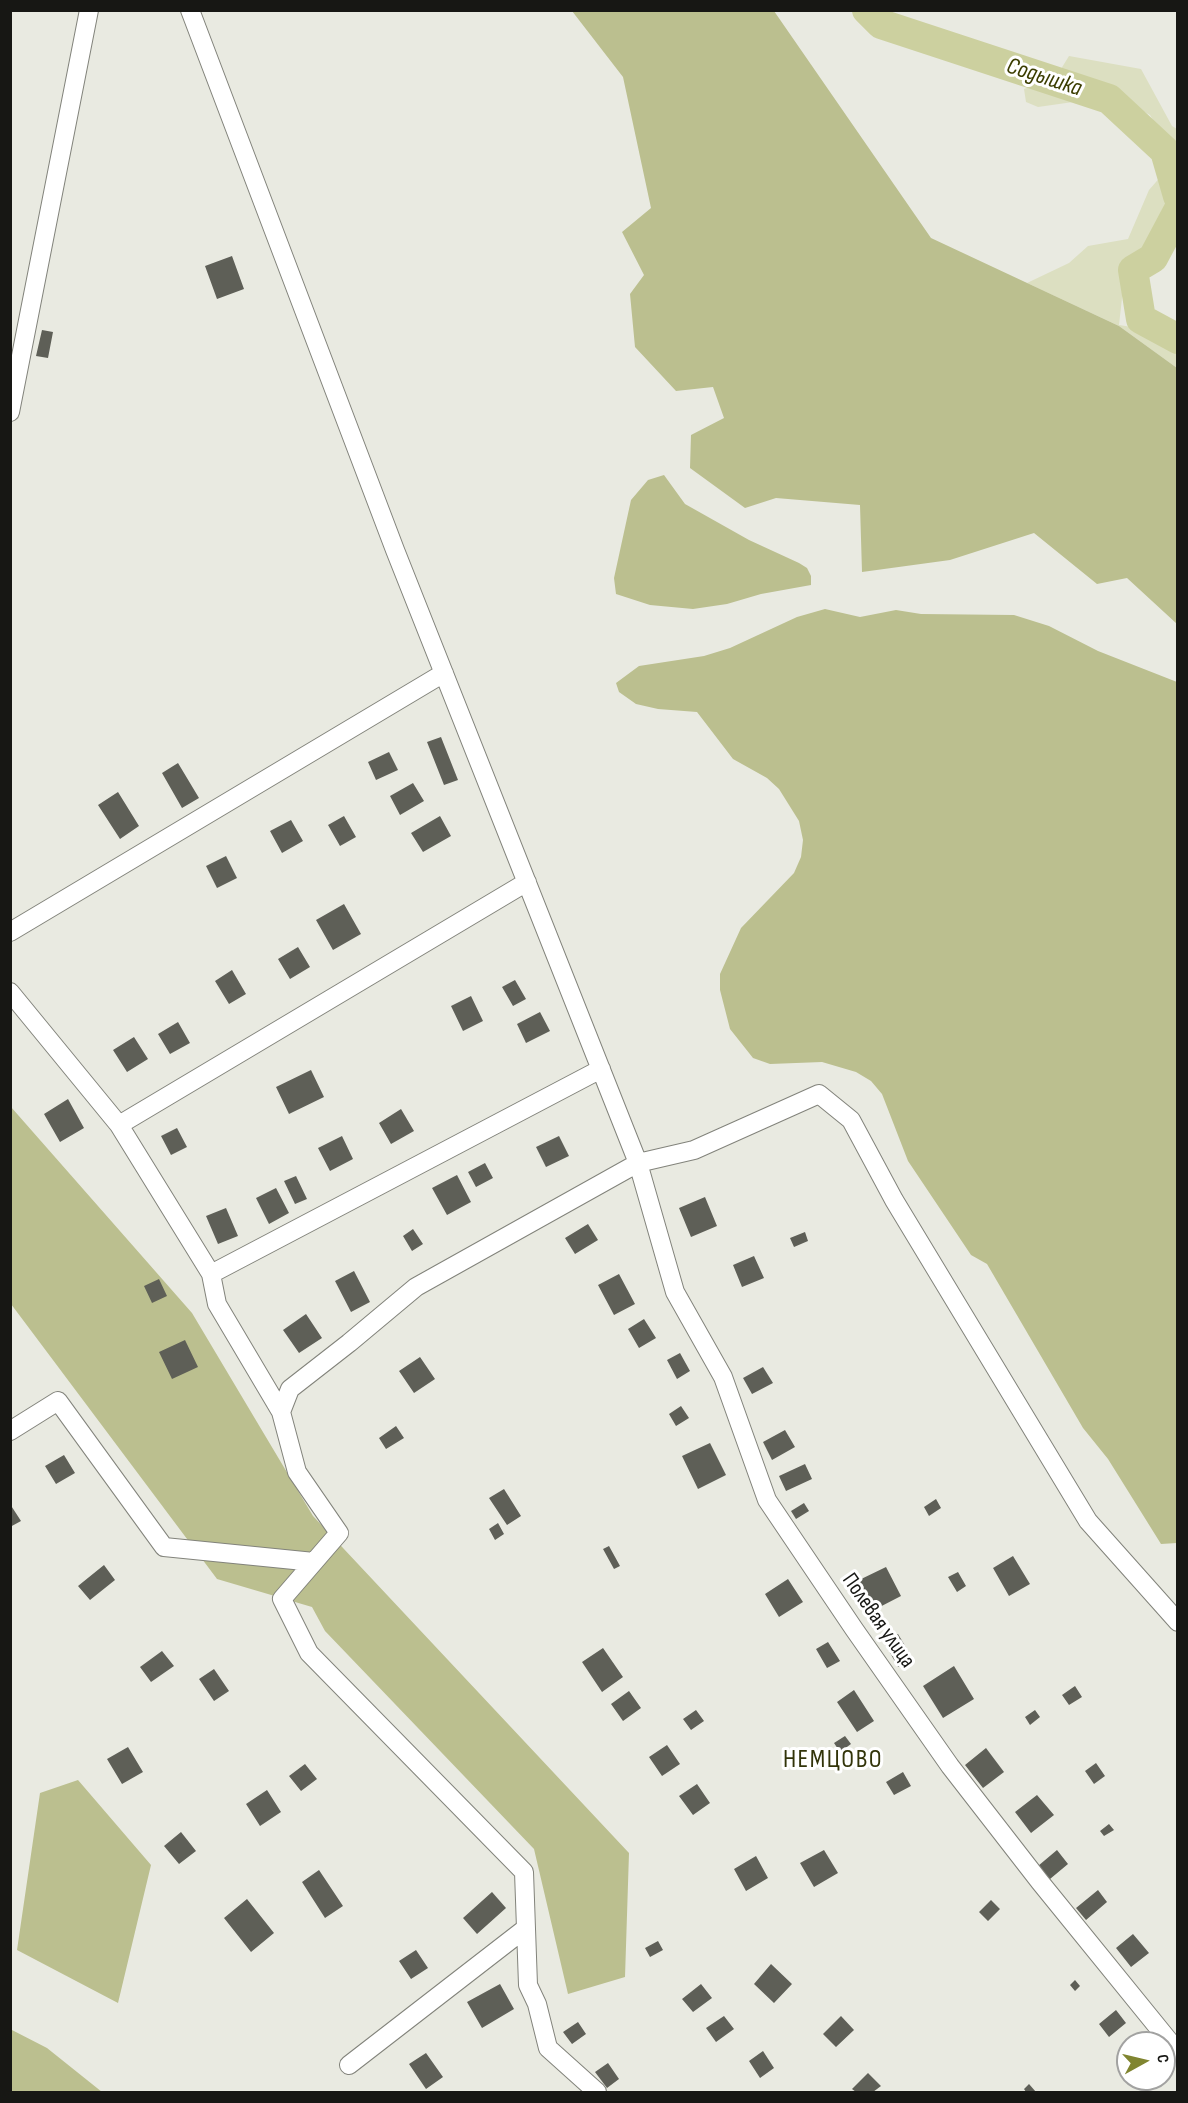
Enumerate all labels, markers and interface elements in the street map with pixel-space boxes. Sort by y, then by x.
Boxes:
water label: Содышка [1003,52,1085,104]
street label: Полевая улица [836,1569,920,1673]
district label: НЕМЦОВО [783,1744,883,1776]
north arrow [1116,2031,1176,2091]
text: С [1152,2053,1172,2064]

